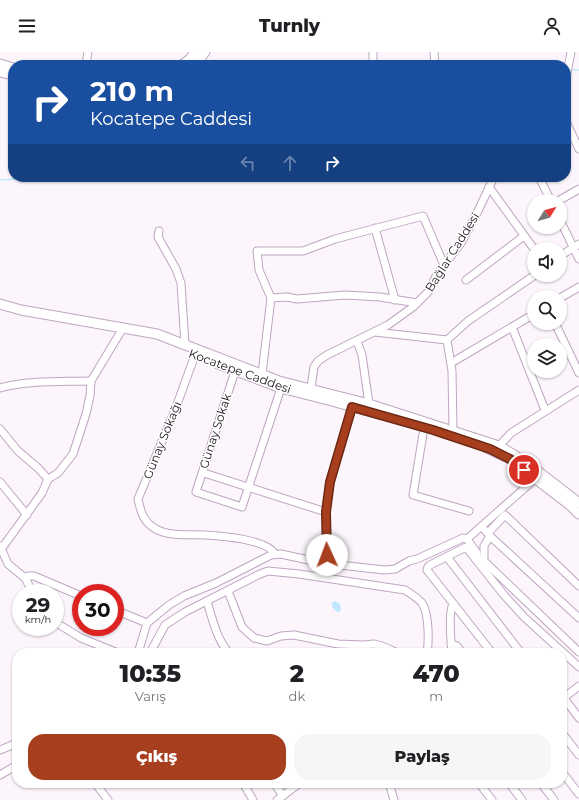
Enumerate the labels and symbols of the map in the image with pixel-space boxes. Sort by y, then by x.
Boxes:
north arrow [527,194,567,234]
street label: Bağlar Caddesi [422,210,482,294]
street label: Kocatepe Caddesi [187,345,293,397]
street label: Günay Sokak [196,391,234,470]
street label: Günay Sokağı [140,399,184,481]
pin [507,453,541,487]
position arrow [306,534,348,576]
speed limit sign: 30 [72,584,124,636]

